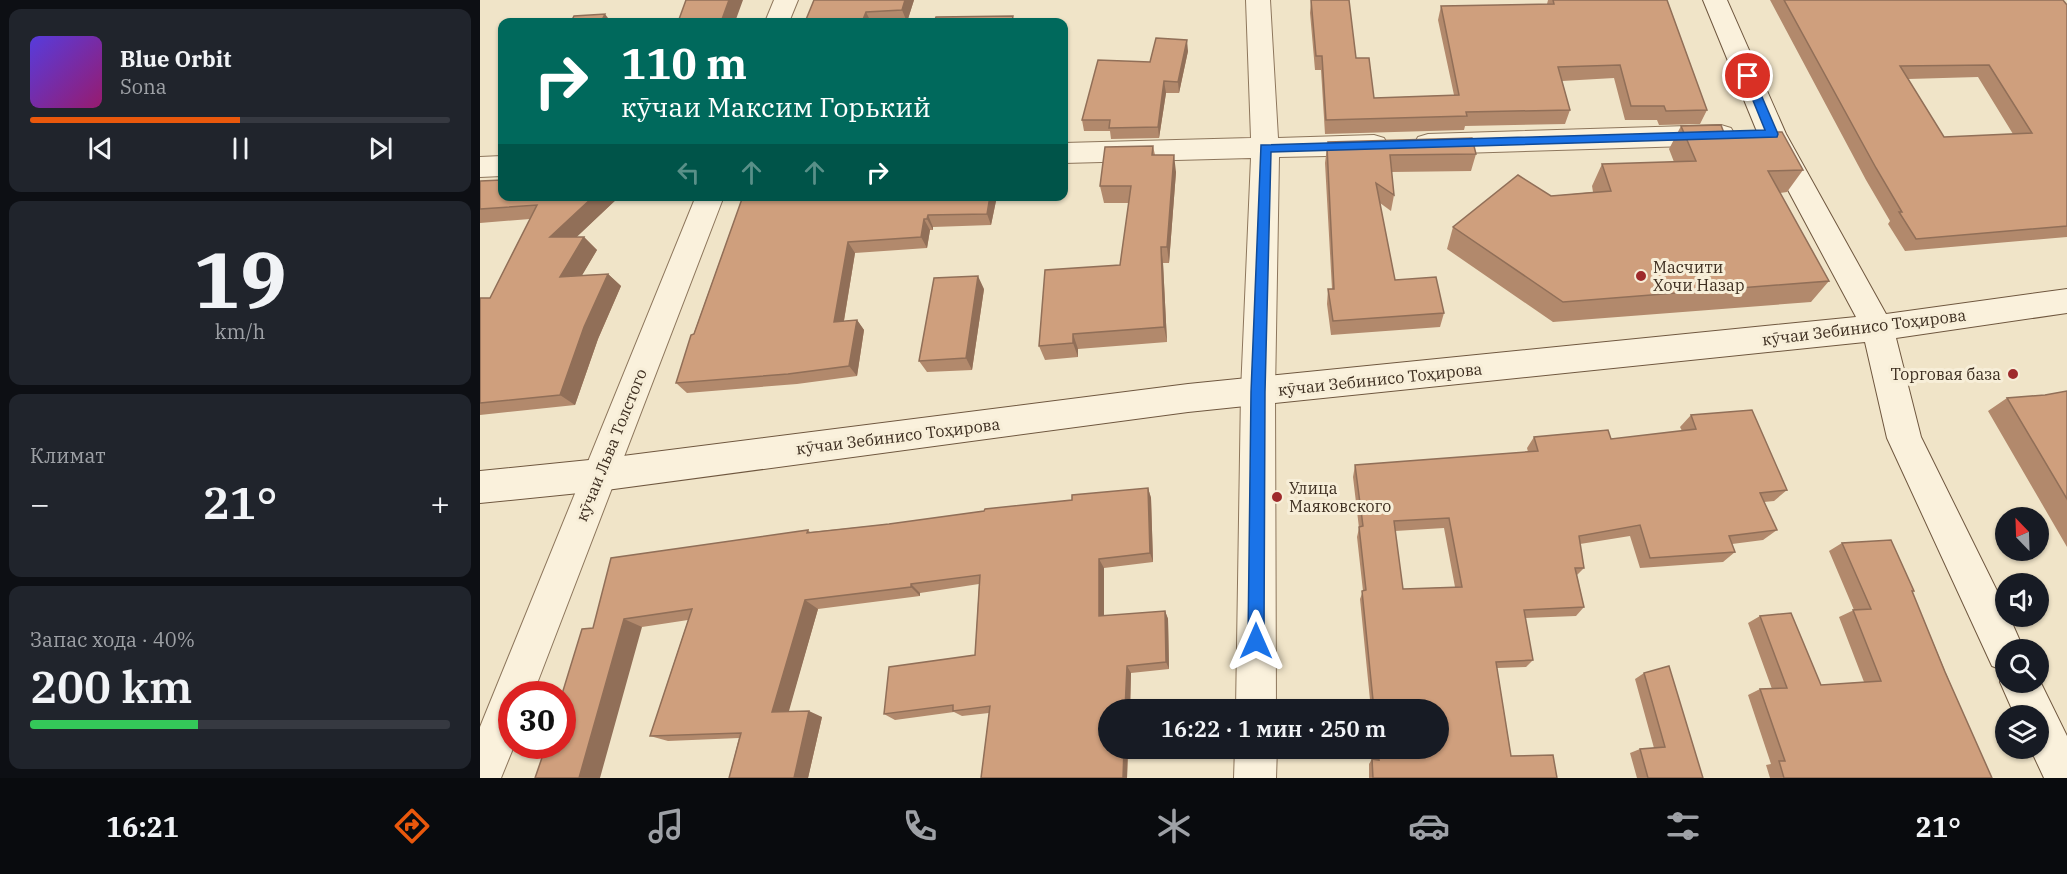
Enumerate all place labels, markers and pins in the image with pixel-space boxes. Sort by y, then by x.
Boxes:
pin [1722,50,1773,101]
place label: Масчити Хочи Назар [1653,257,1745,295]
marker: Масчити Хочи Назар [1634,269,1648,283]
place label: Торговая база [1891,364,2001,384]
marker: Торговая база [2006,367,2020,381]
place label: Улица Маяковского [1289,478,1391,516]
marker: Улица Маяковского [1270,490,1284,504]

